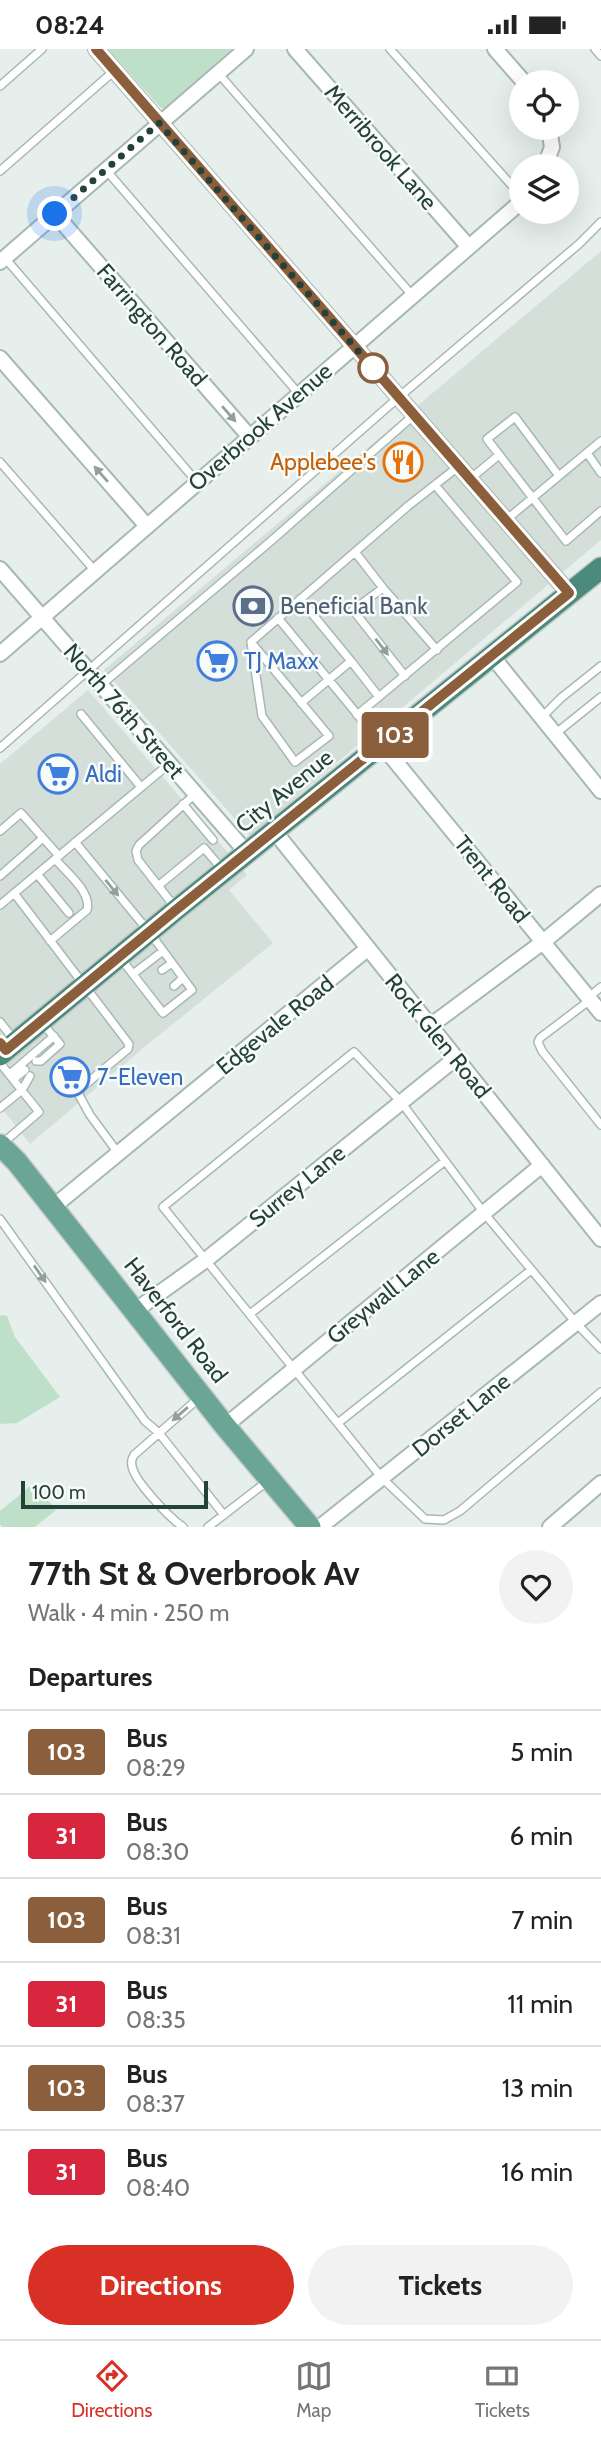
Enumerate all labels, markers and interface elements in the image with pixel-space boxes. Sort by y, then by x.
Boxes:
text: 08:24 [35,9,105,41]
map controls [509,70,579,224]
button: locate [509,70,579,140]
street label: Merribrook Lane [319,78,443,216]
button: layers [509,154,579,224]
your location [37,196,72,231]
street label: Farrington Road [91,258,213,392]
unlabelled marker [358,353,388,383]
street label: Overbrook Avenue [182,357,338,497]
one-way arrow [221,405,236,422]
restaurant icon: Applebee's [382,441,424,483]
place label: Applebee's [270,448,376,476]
one-way arrow [93,465,109,483]
bank icon: Beneficial Bank [232,585,274,627]
place label: Beneficial Bank [280,592,428,620]
one-way arrow [374,637,389,655]
street label: North 76th Street [58,638,190,784]
supermarket icon: TJ Maxx [196,640,238,682]
place label: TJ Maxx [244,647,319,675]
line badge: 103 [355,712,435,758]
text: 103 [376,720,414,749]
street label: City Avenue [230,743,339,839]
supermarket icon: Aldi [37,753,79,795]
place label: Aldi [85,760,122,788]
street label: Trent Road [448,830,536,928]
one-way arrow [105,878,120,896]
street label: Rock Glen Road [379,968,497,1104]
street label: Edgevale Road [211,969,339,1081]
supermarket icon: 7-Eleven [49,1056,91,1098]
place label: 7-Eleven [97,1063,183,1091]
street label: Surrey Lane [243,1139,351,1233]
street label: Greywall Lane [321,1242,445,1350]
street label: Haverford Road [118,1252,234,1388]
one-way arrow [33,1265,47,1283]
street label: Dorset Lane [406,1367,516,1463]
one-way arrow [172,1406,189,1421]
scale bar [21,1478,208,1510]
text: 100 m [32,1481,86,1504]
button: heart [499,1550,573,1624]
text: 77th St & Overbrook Av [28,1553,360,1593]
text: Walk · 4 min · 250 m [28,1599,230,1627]
text: Departures [28,1661,152,1693]
text: Bus [126,1722,167,1754]
text: 5 min [510,1736,573,1768]
text: 103 [47,1737,86,1766]
text: 08:29 [126,1754,186,1782]
text: Bus [126,1806,167,1838]
text: 6 min [510,1820,573,1852]
text: 31 [56,1821,77,1850]
text: 08:30 [126,1838,189,1866]
text: Bus [126,1890,167,1922]
text: 7 min [511,1904,573,1936]
text: 103 [47,1905,86,1934]
text: 08:31 [126,1922,181,1950]
text: Bus [126,1974,167,2006]
text: 11 min [507,1988,573,2020]
text: 31 [56,1989,77,2018]
text: 08:35 [126,2006,186,2034]
text: Bus [126,2058,167,2090]
text: 13 min [502,2072,573,2104]
text: 103 [47,2073,86,2102]
text: 08:37 [126,2090,185,2118]
text: Bus [126,2142,167,2174]
text: 16 min [501,2156,573,2188]
text: 31 [56,2157,77,2186]
text: 08:40 [126,2174,190,2202]
button: Directions [28,2245,294,2325]
button: Tickets [308,2245,573,2325]
tab: Directions [71,2357,152,2422]
tab: Map [295,2357,333,2422]
tab: Tickets [475,2357,530,2422]

